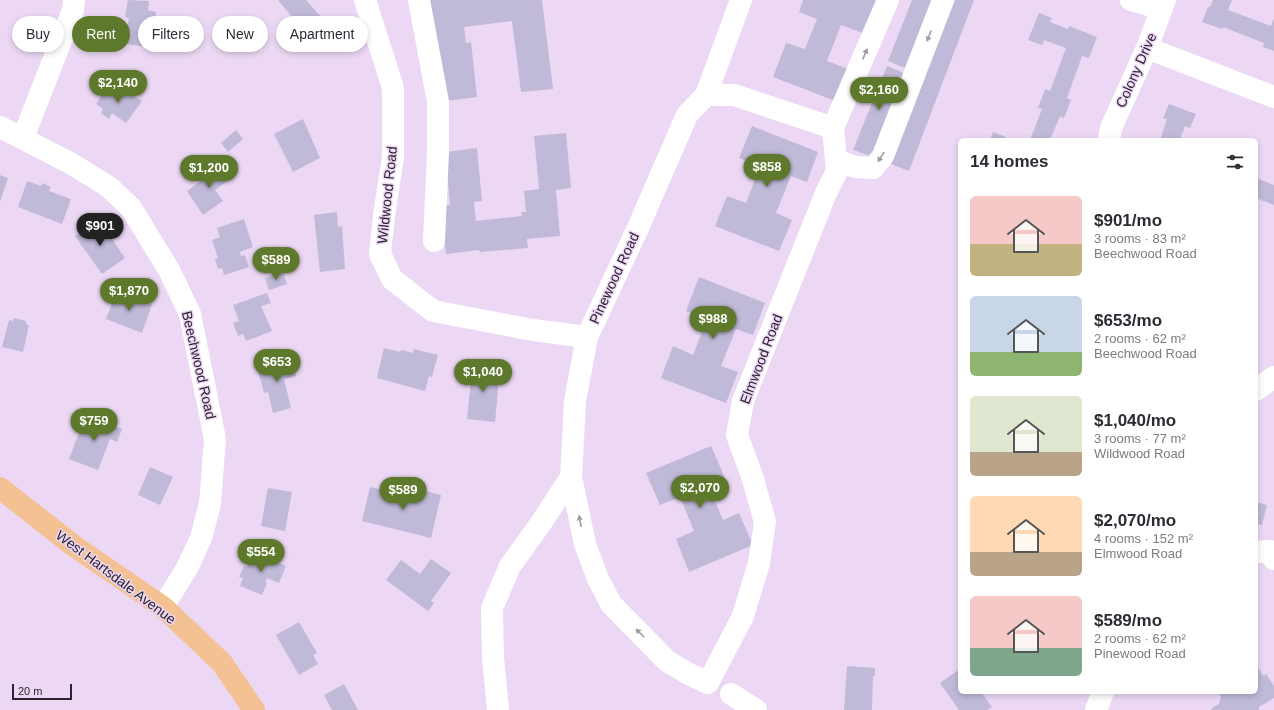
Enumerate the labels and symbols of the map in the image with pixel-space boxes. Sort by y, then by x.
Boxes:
street label: Colony Drive [1112,30,1160,110]
one-way arrow [925,31,931,43]
one-way arrow [862,48,868,59]
pin: $2,140 [85,70,151,104]
pin: $2,160 [846,77,912,111]
street label: Wildwood Road [374,145,400,245]
one-way arrow [878,151,885,163]
pin: $858 [743,154,791,188]
pin: $1,200 [176,155,242,189]
pin: $901 [76,213,124,247]
street label: Pinewood Road [586,230,642,326]
pin: $589 [252,247,300,281]
pin: $1,870 [96,278,162,312]
pin: $988 [689,306,737,340]
street label: Beechwood Road [179,309,219,421]
street label: Elmwood Road [737,312,785,406]
pin: $653 [253,349,301,383]
pin: $1,040 [450,359,516,393]
pin: $759 [70,408,118,442]
pin: $2,070 [667,475,733,509]
pin: $589 [379,477,427,511]
one-way arrow [577,515,583,528]
street label: West Hartsdale Avenue [53,527,179,627]
pin: $554 [237,539,285,573]
one-way arrow [635,628,645,638]
scale bar [12,682,72,701]

